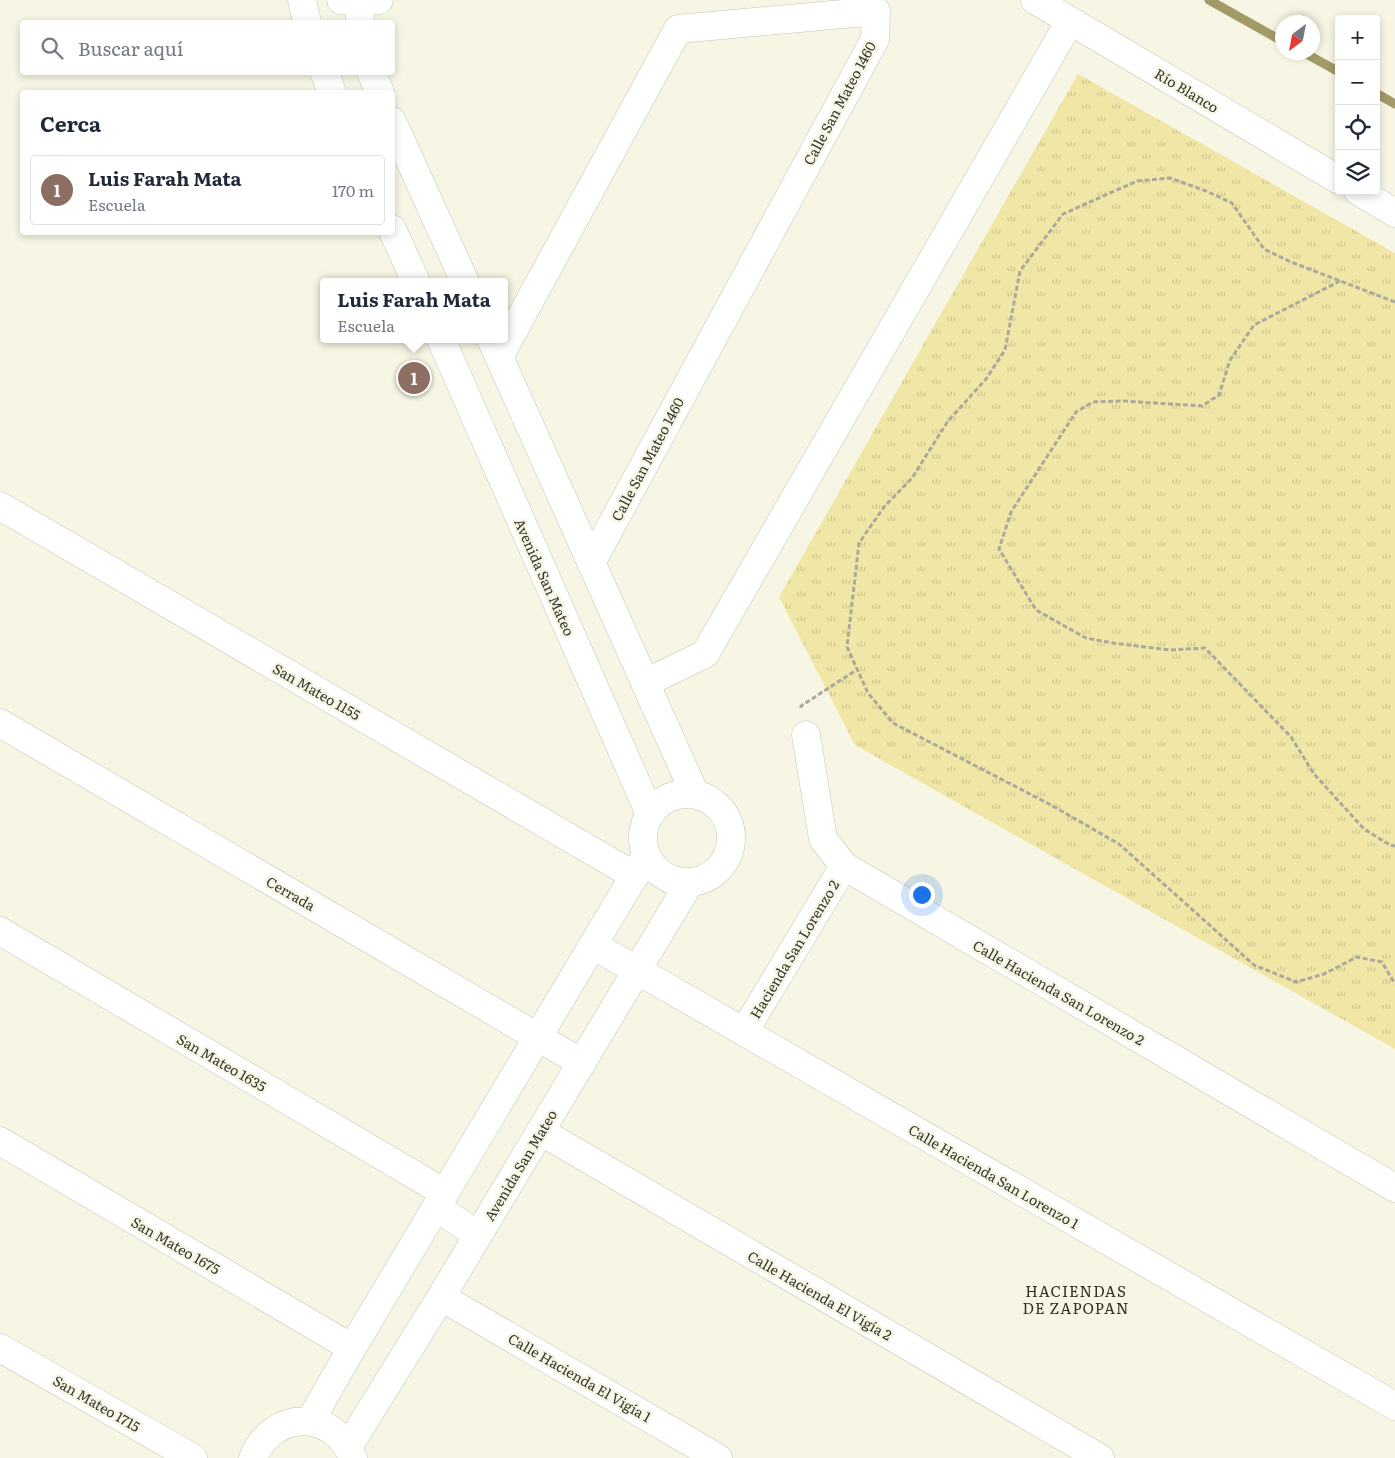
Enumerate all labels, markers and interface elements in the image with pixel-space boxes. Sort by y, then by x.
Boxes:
north arrow [1275,15,1320,60]
map controls [1335,15,1380,195]
button: + [1335,15,1380,60]
search box [20,20,395,75]
icon: search [38,34,66,62]
text: Buscar aquí [78,34,183,62]
street label: Calle San Mateo 1460 [798,38,880,168]
button: − [1335,60,1380,105]
street label: Río Blanco [1151,63,1223,117]
button: locate [1335,105,1380,150]
text: Cerca [40,107,101,138]
button: layers [1335,150,1380,195]
text: Luis Farah Mata [88,164,241,192]
text: 1 [54,178,60,202]
text: 170 m [332,178,374,202]
text: Escuela [88,192,146,216]
popup [320,278,508,343]
text: Luis Farah Mata [337,285,491,313]
text: Escuela [337,313,395,337]
pin: 1 [398,359,430,397]
street label: Calle San Mateo 1460 [606,394,688,524]
street label: Avenida San Mateo [510,515,580,639]
street label: San Mateo 1155 [270,658,364,724]
street label: Cerrada [263,871,320,915]
street label: Hacienda San Lorenzo 2 [745,876,843,1022]
your location [909,882,935,908]
street label: Calle Hacienda San Lorenzo 2 [970,935,1148,1049]
street label: San Mateo 1635 [174,1028,270,1096]
street label: Avenida San Mateo [479,1106,561,1224]
street label: Calle Hacienda San Lorenzo 1 [905,1119,1083,1233]
street label: San Mateo 1675 [128,1211,224,1279]
street label: Calle Hacienda El Vigía 2 [744,1245,896,1345]
district label: HACIENDAS DE ZAPOPAN [1022,1279,1130,1319]
street label: Calle Hacienda El Vigía 1 [505,1328,656,1426]
street label: San Mateo 1715 [50,1370,144,1436]

